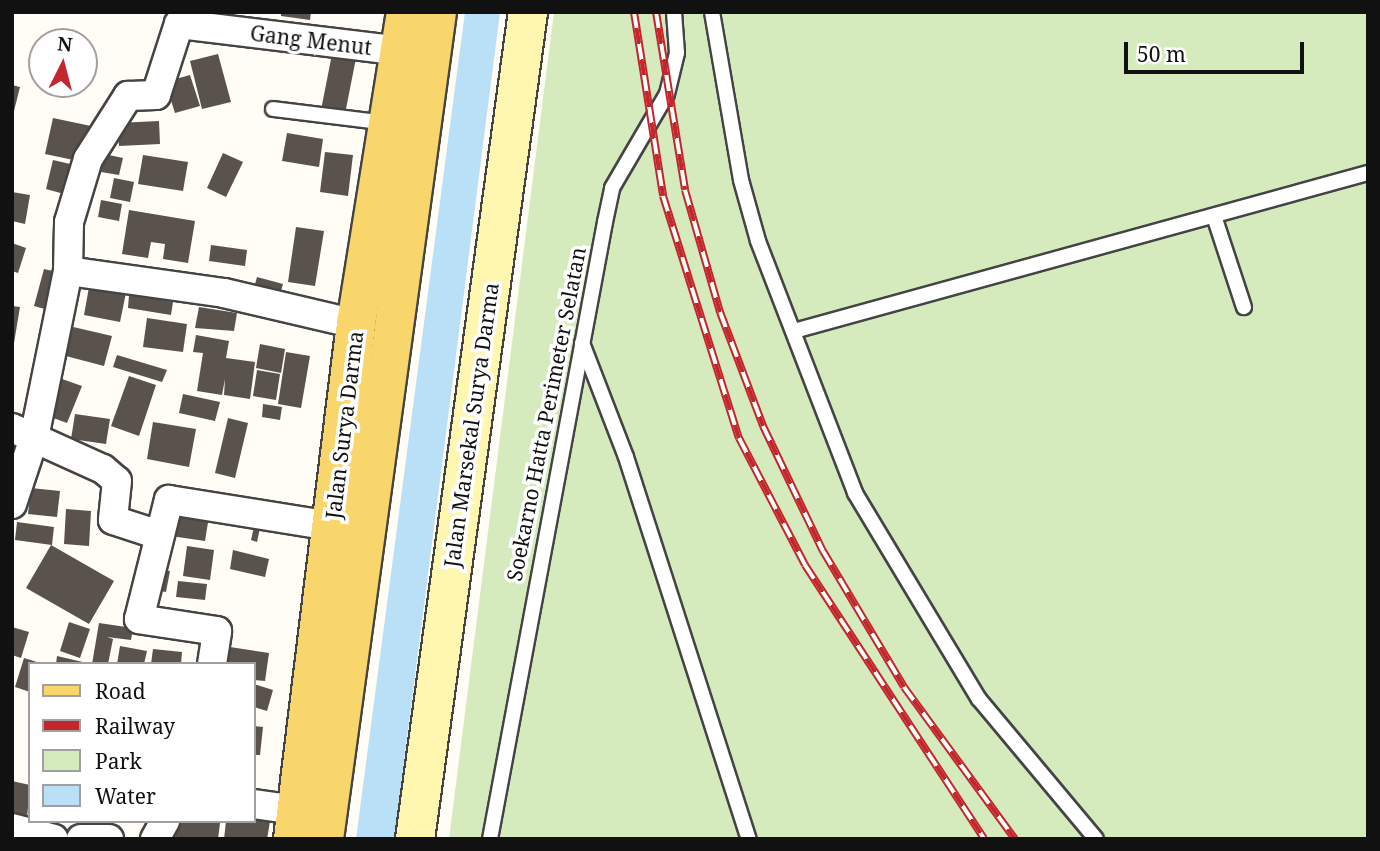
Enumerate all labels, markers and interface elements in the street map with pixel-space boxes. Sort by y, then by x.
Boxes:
street label: Gang Menut [249,20,373,60]
north arrow [28,28,98,98]
scale bar [1128,28,1308,72]
text: N [56,30,74,58]
text: 50 m [1137,40,1186,68]
street label: Soekarno Hatta Perimeter Selatan [501,245,591,583]
street label: Jalan Marsekal Surya Darma [439,281,503,569]
street label: Jalan Surya Darma [320,330,368,520]
legend [28,662,256,823]
text: Road [95,677,146,705]
text: Railway [95,712,175,740]
text: Park [95,747,142,775]
text: Water [95,782,156,810]

